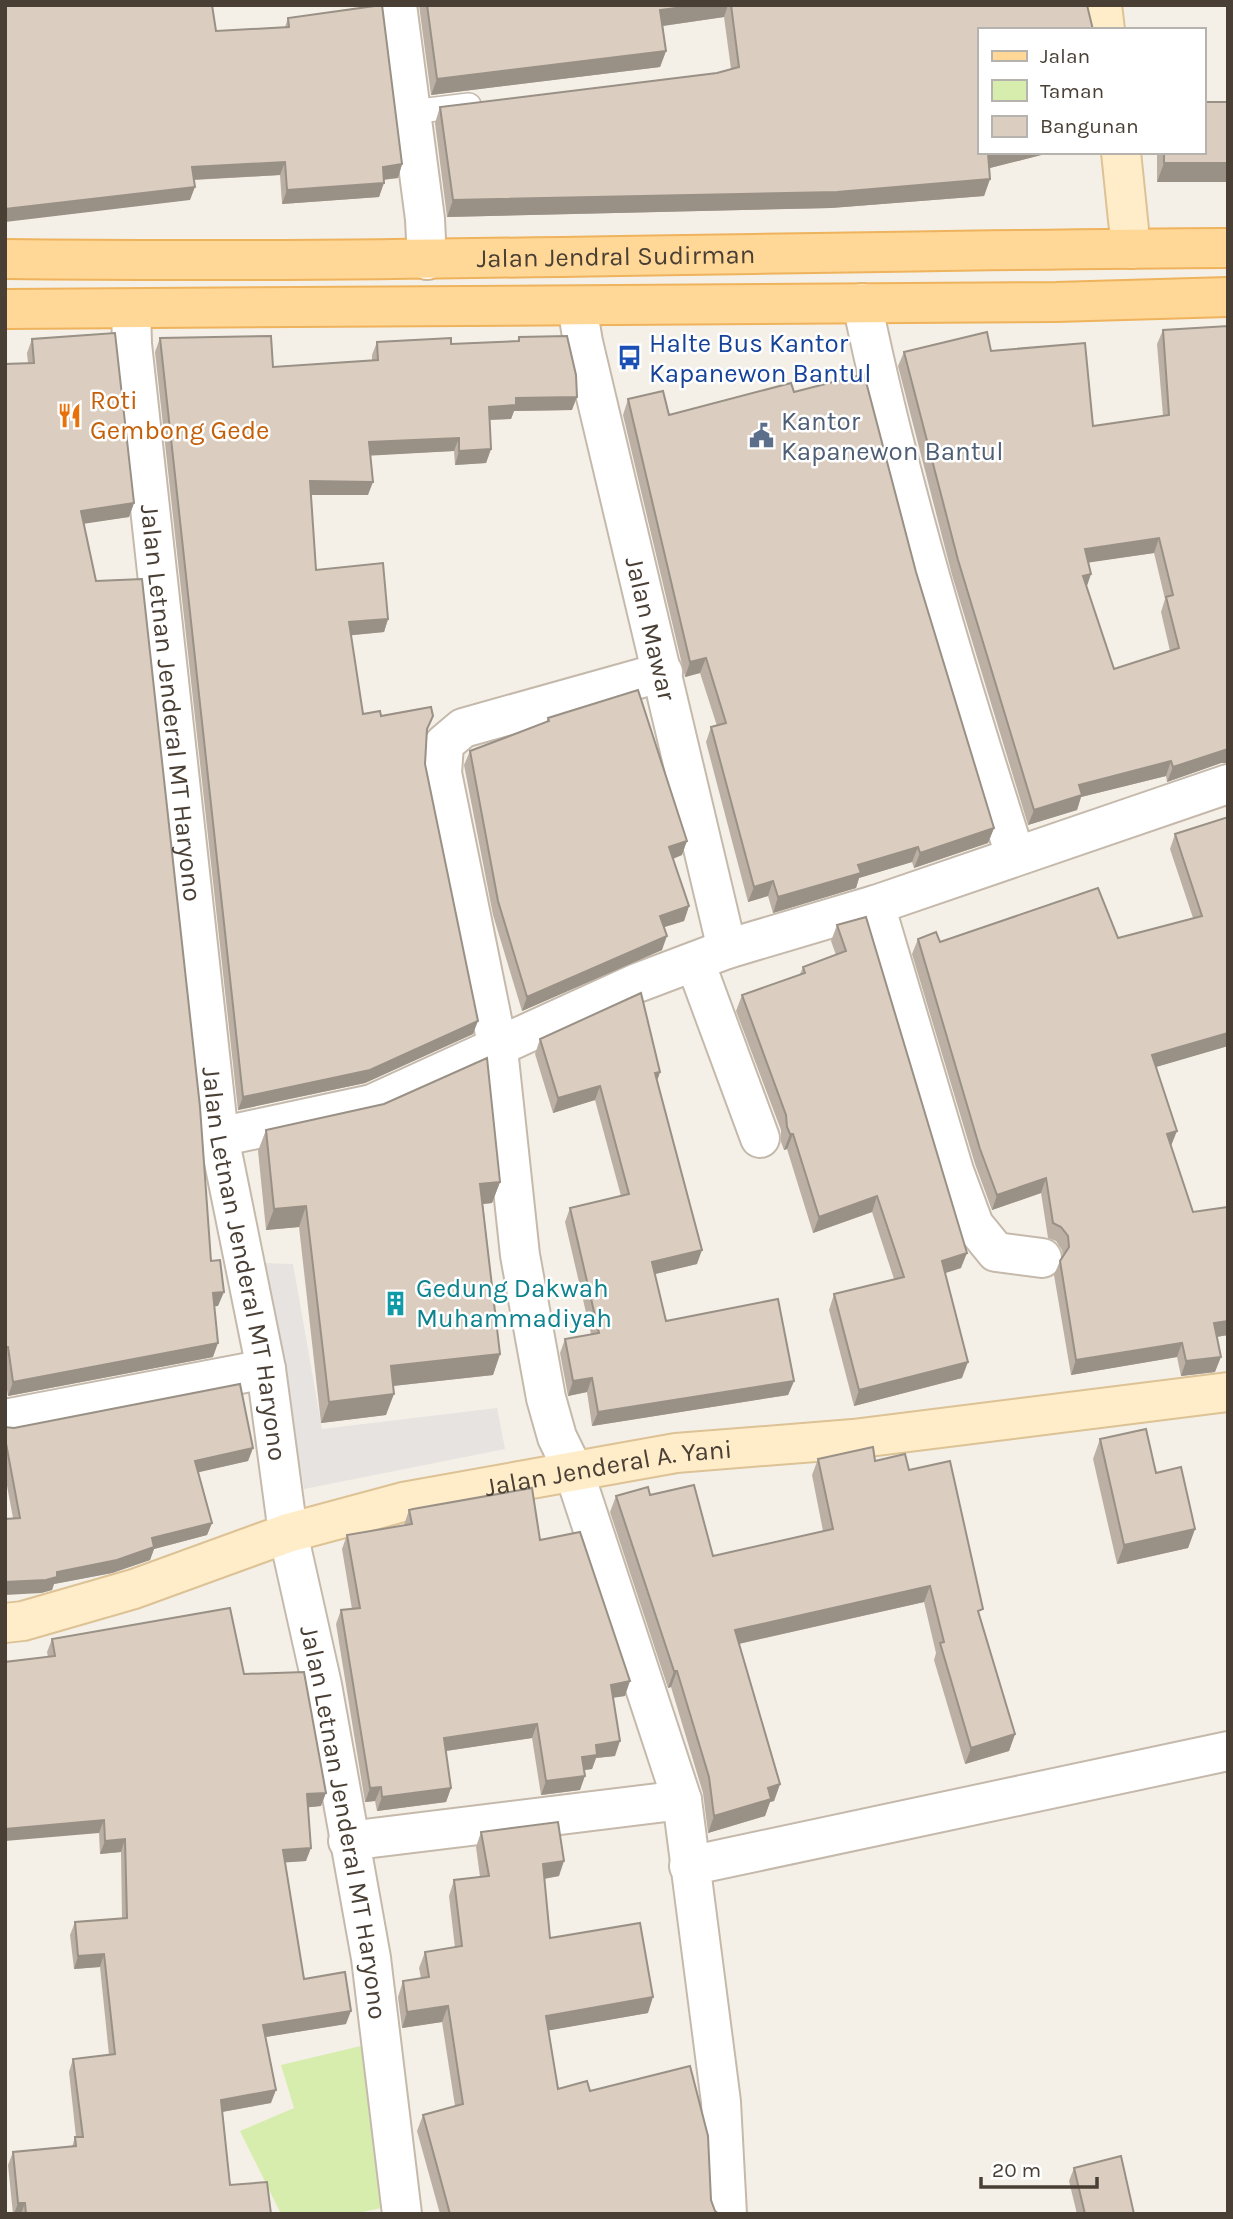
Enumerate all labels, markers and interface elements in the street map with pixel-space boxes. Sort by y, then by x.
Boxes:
legend [978,28,1205,154]
text: Jalan [1040,44,1090,68]
text: Taman [1040,79,1104,103]
text: Bangunan [1040,114,1139,138]
street label: Jalan Jendral Sudirman [476,238,756,274]
place label: Halte Bus Kantor Kapanewon Bantul [649,328,872,389]
bus stop icon: Halte Bus Kantor Kapanewon Bantul [615,344,643,372]
place label: Roti Gembong Gede [90,385,269,446]
restaurant icon: Roti Gembong Gede [56,401,84,429]
place label: Kantor Kapanewon Bantul [781,406,1004,467]
public building icon: Kantor Kapanewon Bantul [747,422,775,450]
street label: Jalan Letnan Jenderal MT Haryono [134,502,209,903]
street label: Jalan Mawar [619,553,683,704]
street label: Jalan Letnan Jenderal MT Haryono [196,1065,294,1463]
place label: Gedung Dakwah Muhammadiyah [416,1273,612,1334]
building icon: Gedung Dakwah Muhammadiyah [382,1289,410,1317]
street label: Jalan Jenderal A. Yani [482,1433,733,1503]
street label: Jalan Letnan Jenderal MT Haryono [294,1623,394,2021]
scale bar [981,2146,1096,2190]
text: 20 m [992,2158,1041,2182]

